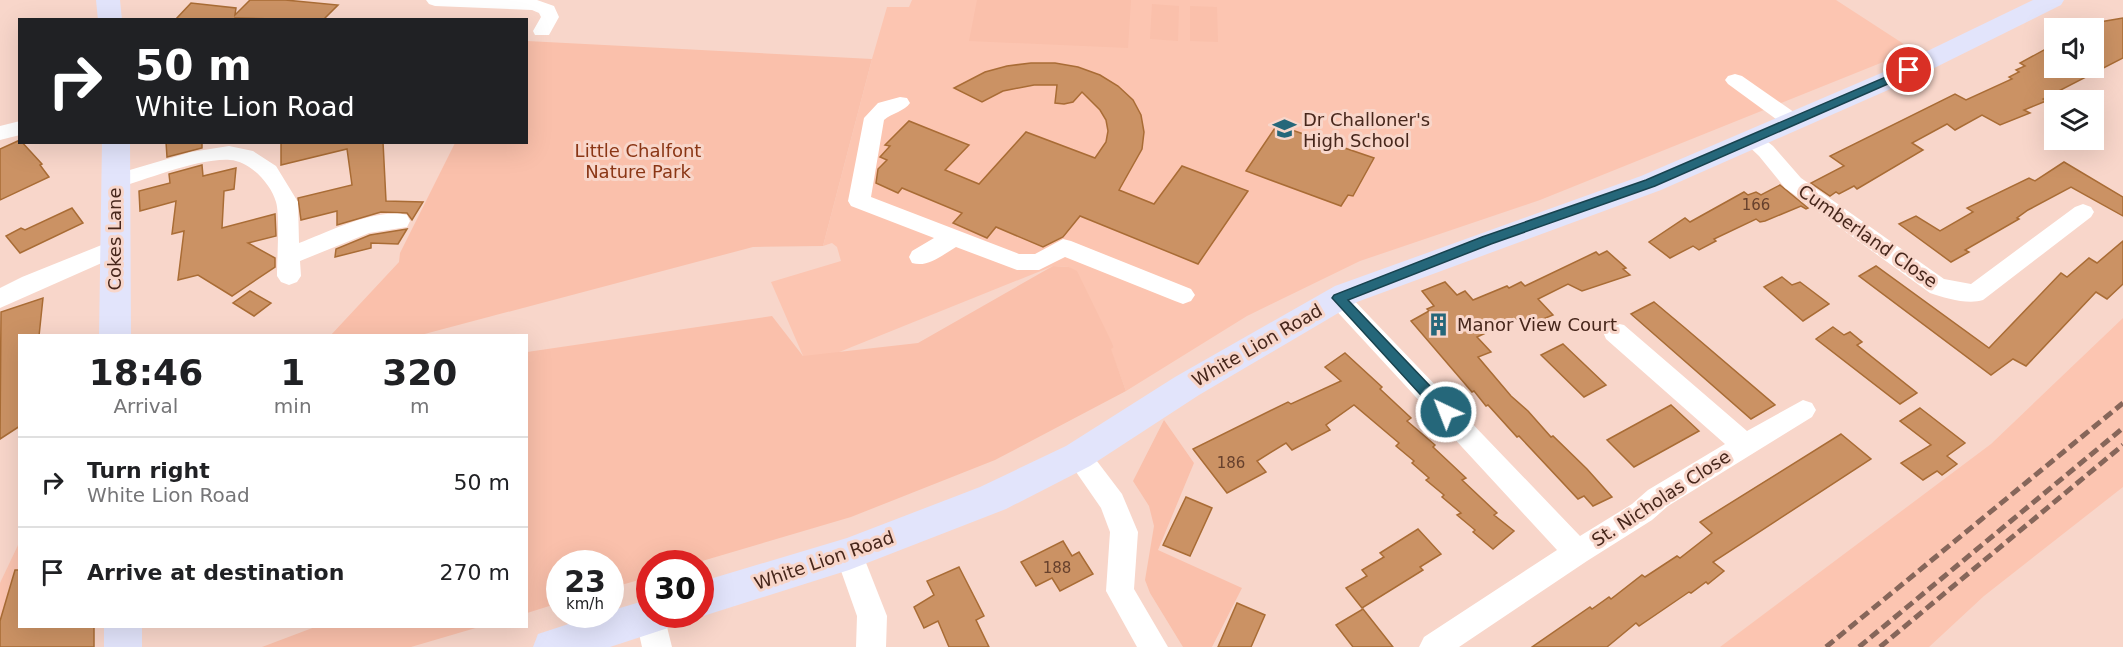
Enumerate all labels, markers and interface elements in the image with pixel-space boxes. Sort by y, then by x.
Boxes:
map controls [2044,18,2104,150]
button: sound [2044,18,2104,78]
text: 50 m [135,41,252,90]
icon: right [36,42,114,120]
pin [1883,44,1934,95]
icon: arrive [1892,53,1925,86]
button: layers [2044,90,2104,150]
text: White Lion Road [135,91,355,122]
place label: Dr Challoner's High School [1303,109,1430,151]
school or university icon: Dr Challoner's High School [1272,116,1298,142]
park label: Little Chalfont Nature Park [575,140,701,182]
street label: Cumberland Close [1794,180,1942,292]
street label: Cokes Lane [104,187,125,291]
house number: 166 [1742,196,1770,214]
street label: White Lion Road [1188,299,1326,391]
building icon: Manor View Court [1426,311,1452,337]
place label: Manor View Court [1457,314,1617,335]
text: 18:46 [89,352,203,393]
text: 1 [280,352,305,393]
text: 320 [382,352,457,393]
position arrow [1414,380,1478,444]
text: Arrival [113,394,178,418]
text: min [274,394,312,418]
text: m [410,394,430,418]
street label: St. Nicholas Close [1588,445,1734,551]
house number: 186 [1217,454,1245,472]
text: Turn right [87,458,210,483]
icon: right [36,466,69,499]
text: 50 m [454,470,510,495]
text: White Lion Road [87,483,250,507]
street label: White Lion Road [751,526,897,594]
speed limit sign: 30 [636,550,714,628]
icon: arrive [36,556,69,589]
house number: 188 [1043,559,1071,577]
text: Arrive at destination [87,560,344,585]
text: 270 m [440,560,510,585]
text: 23 [564,564,606,599]
text: km/h [566,595,604,613]

